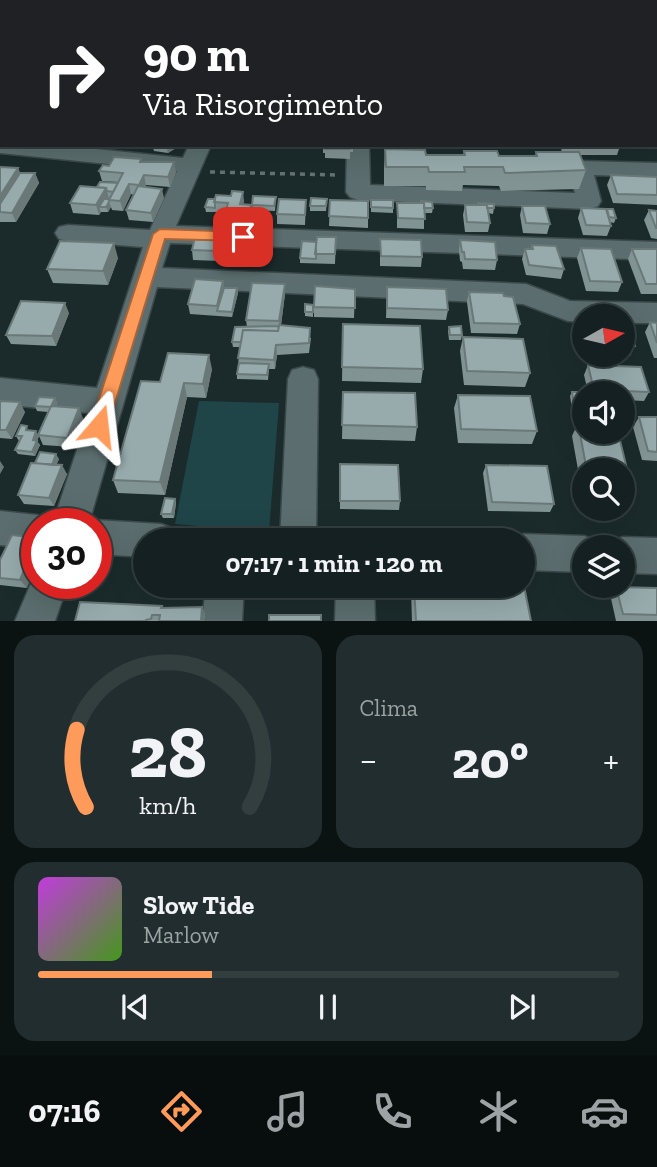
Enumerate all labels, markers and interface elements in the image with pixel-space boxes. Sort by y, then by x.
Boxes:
text: 90 m [143,25,250,84]
icon: right [28,28,119,119]
text: Via Risorgimento [143,85,383,123]
pin [213,207,273,267]
icon: arrive [224,218,262,256]
north arrow [572,304,635,368]
map controls [572,304,635,598]
button: sound [572,381,635,444]
position arrow [62,389,136,463]
button: search [572,458,635,521]
speed limit sign: 30 [21,508,112,599]
button: layers [572,535,635,598]
text: 07:17 · 1 min · 120 m [226,547,442,579]
text: Clima [360,694,418,722]
text: 28 [129,709,207,797]
text: 20° [452,729,529,791]
text: − [360,737,377,783]
text: + [603,737,619,783]
text: km/h [139,790,196,820]
text: Slow Tide [143,889,254,921]
text: Marlow [143,921,219,949]
icon: previous [116,988,154,1026]
icon: pause [309,988,347,1026]
icon: next [503,988,541,1026]
icon: directions [157,1087,206,1136]
icon: music [263,1087,312,1136]
icon: phone [368,1087,417,1136]
icon: climate [474,1087,523,1136]
icon: car [580,1087,629,1136]
text: 07:16 [28,1092,101,1130]

